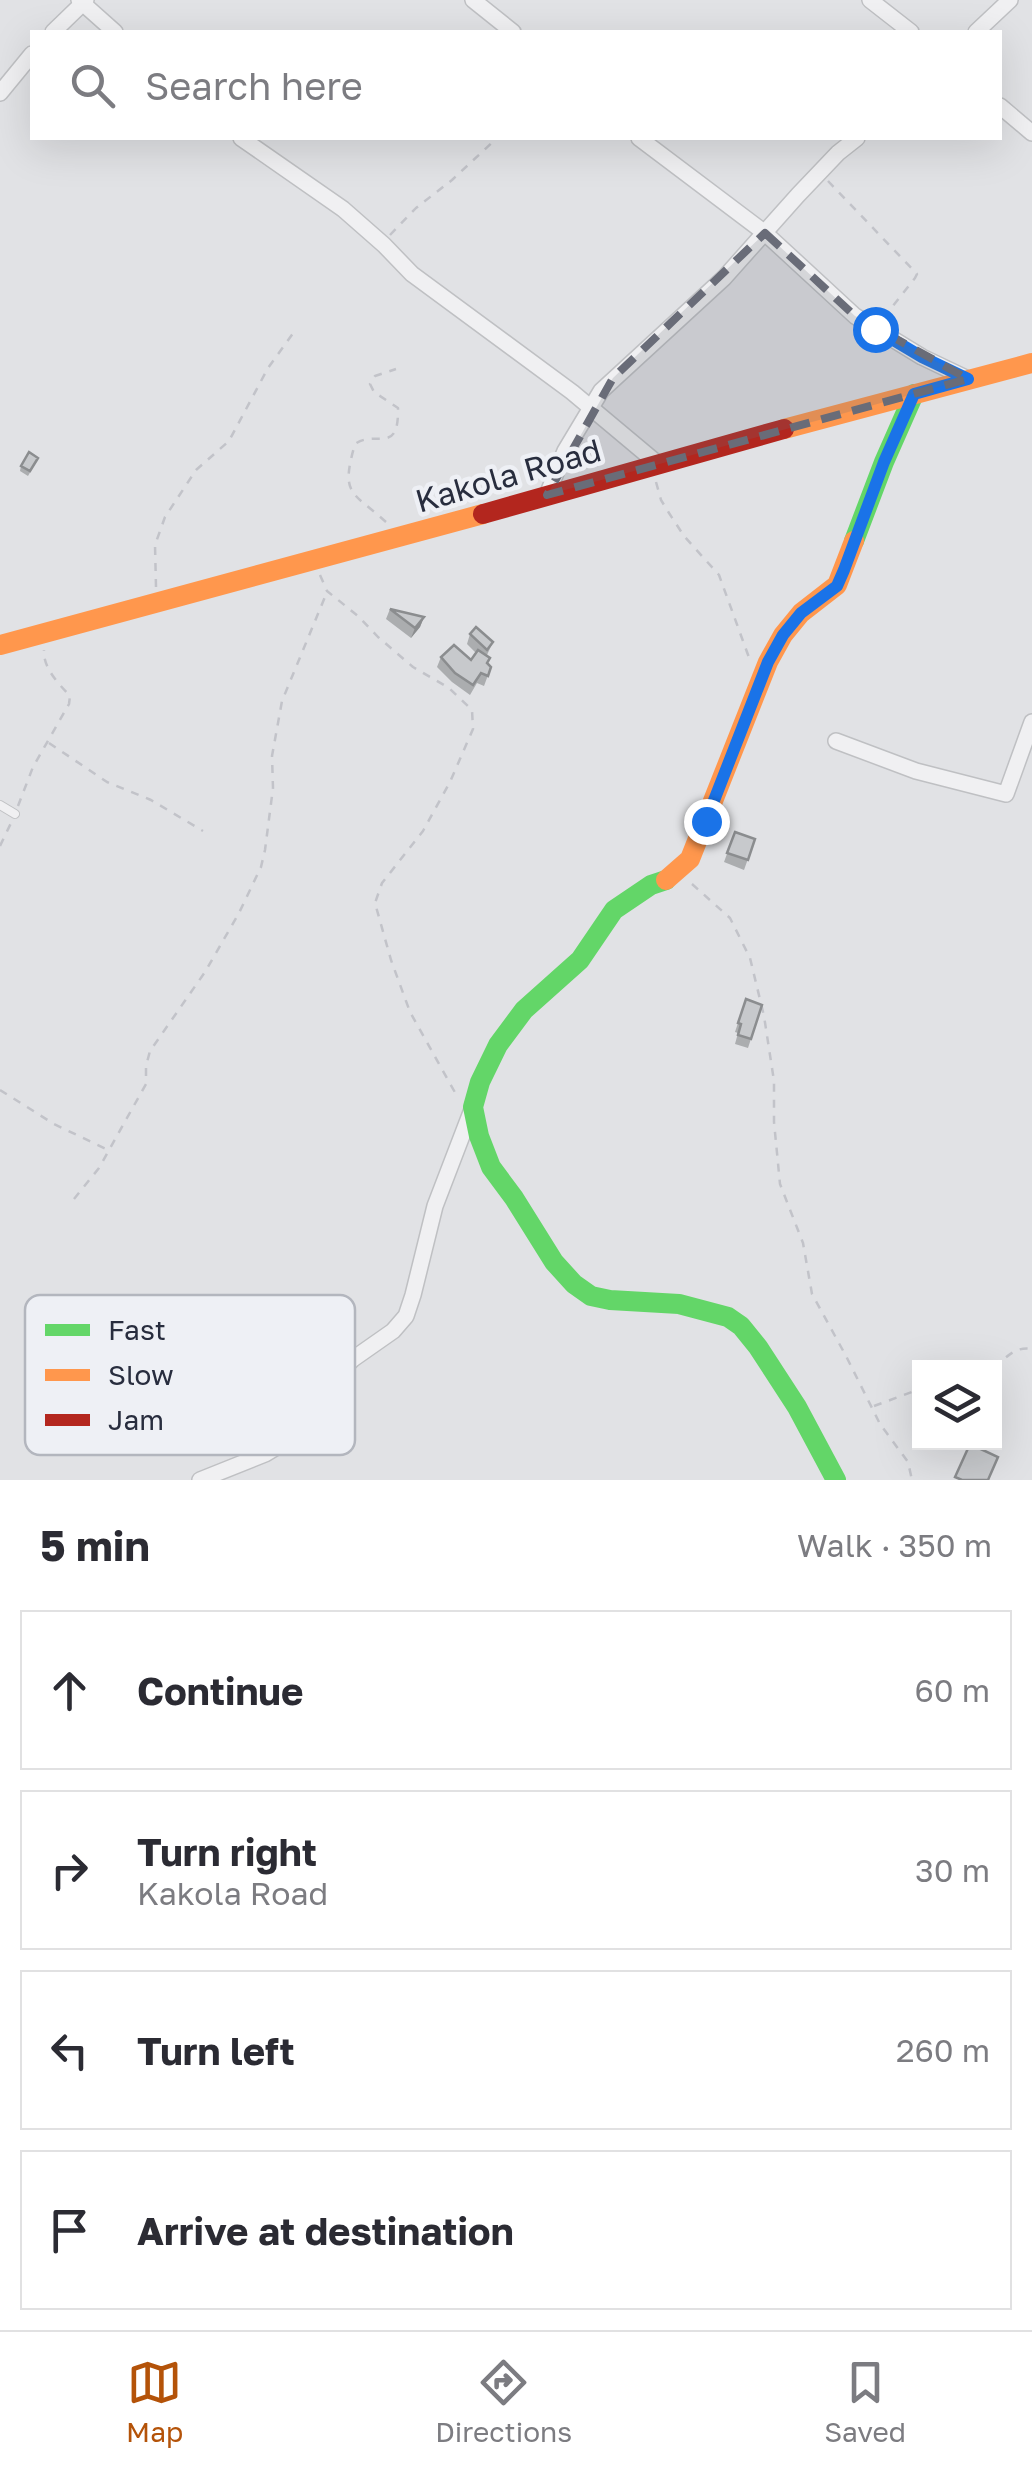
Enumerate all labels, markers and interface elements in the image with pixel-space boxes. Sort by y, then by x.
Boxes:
search box [30,30,1002,140]
icon: search [65,58,120,113]
text: Search here [145,63,363,108]
route start [853,307,899,353]
street label: Kakola Road [411,430,605,520]
route end [684,799,730,845]
legend [25,1295,355,1455]
text: Fast [108,1313,166,1346]
text: Slow [108,1358,174,1391]
map controls [912,1360,1002,1450]
button: layers [912,1360,1002,1450]
text: Jam [108,1403,164,1436]
text: 5 min [40,1520,150,1570]
text: Walk · 350 m [797,1526,992,1564]
icon: ahead [42,1663,97,1718]
text: Continue [137,1668,303,1713]
text: 60 m [914,1671,990,1709]
text: Turn right [137,1829,317,1874]
icon: right [42,1843,97,1898]
text: 30 m [915,1851,990,1889]
text: Kakola Road [137,1874,328,1912]
icon: left [42,2023,97,2078]
text: Turn left [137,2028,295,2073]
text: 260 m [896,2031,990,2069]
icon: arrive [42,2203,97,2258]
text: Arrive at destination [137,2208,514,2253]
tab: Map [126,2355,183,2448]
tab: Directions [435,2355,572,2448]
tab: Saved [824,2355,906,2448]

